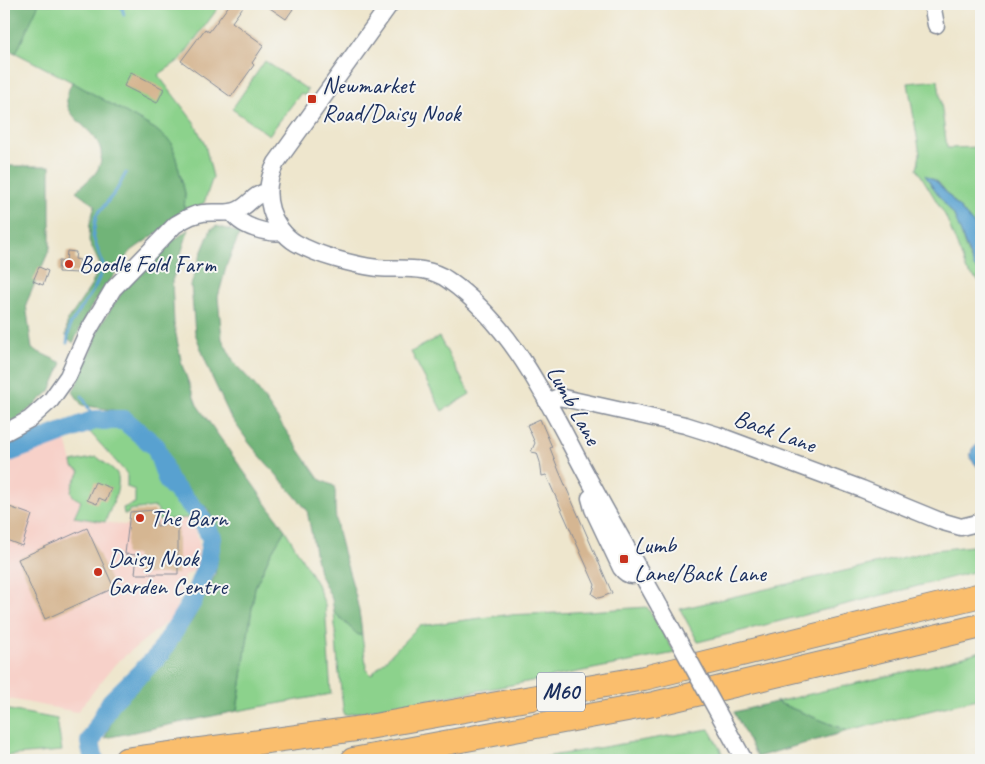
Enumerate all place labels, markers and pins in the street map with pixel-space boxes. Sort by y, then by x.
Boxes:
place label: Newmarket Road/Daisy Nook [322,70,463,128]
marker: Newmarket Road/Daisy Nook [306,93,318,105]
place label: Boodle Fold Farm [79,249,216,279]
marker: Boodle Fold Farm [63,258,75,270]
place label: The Barn [150,503,229,533]
marker: The Barn [134,512,146,524]
place label: Lumb Lane/Back Lane [634,530,768,588]
place label: Daisy Nook Garden Centre [108,543,229,601]
marker: Lumb Lane/Back Lane [618,553,630,565]
marker: Daisy Nook Garden Centre [92,566,104,578]

